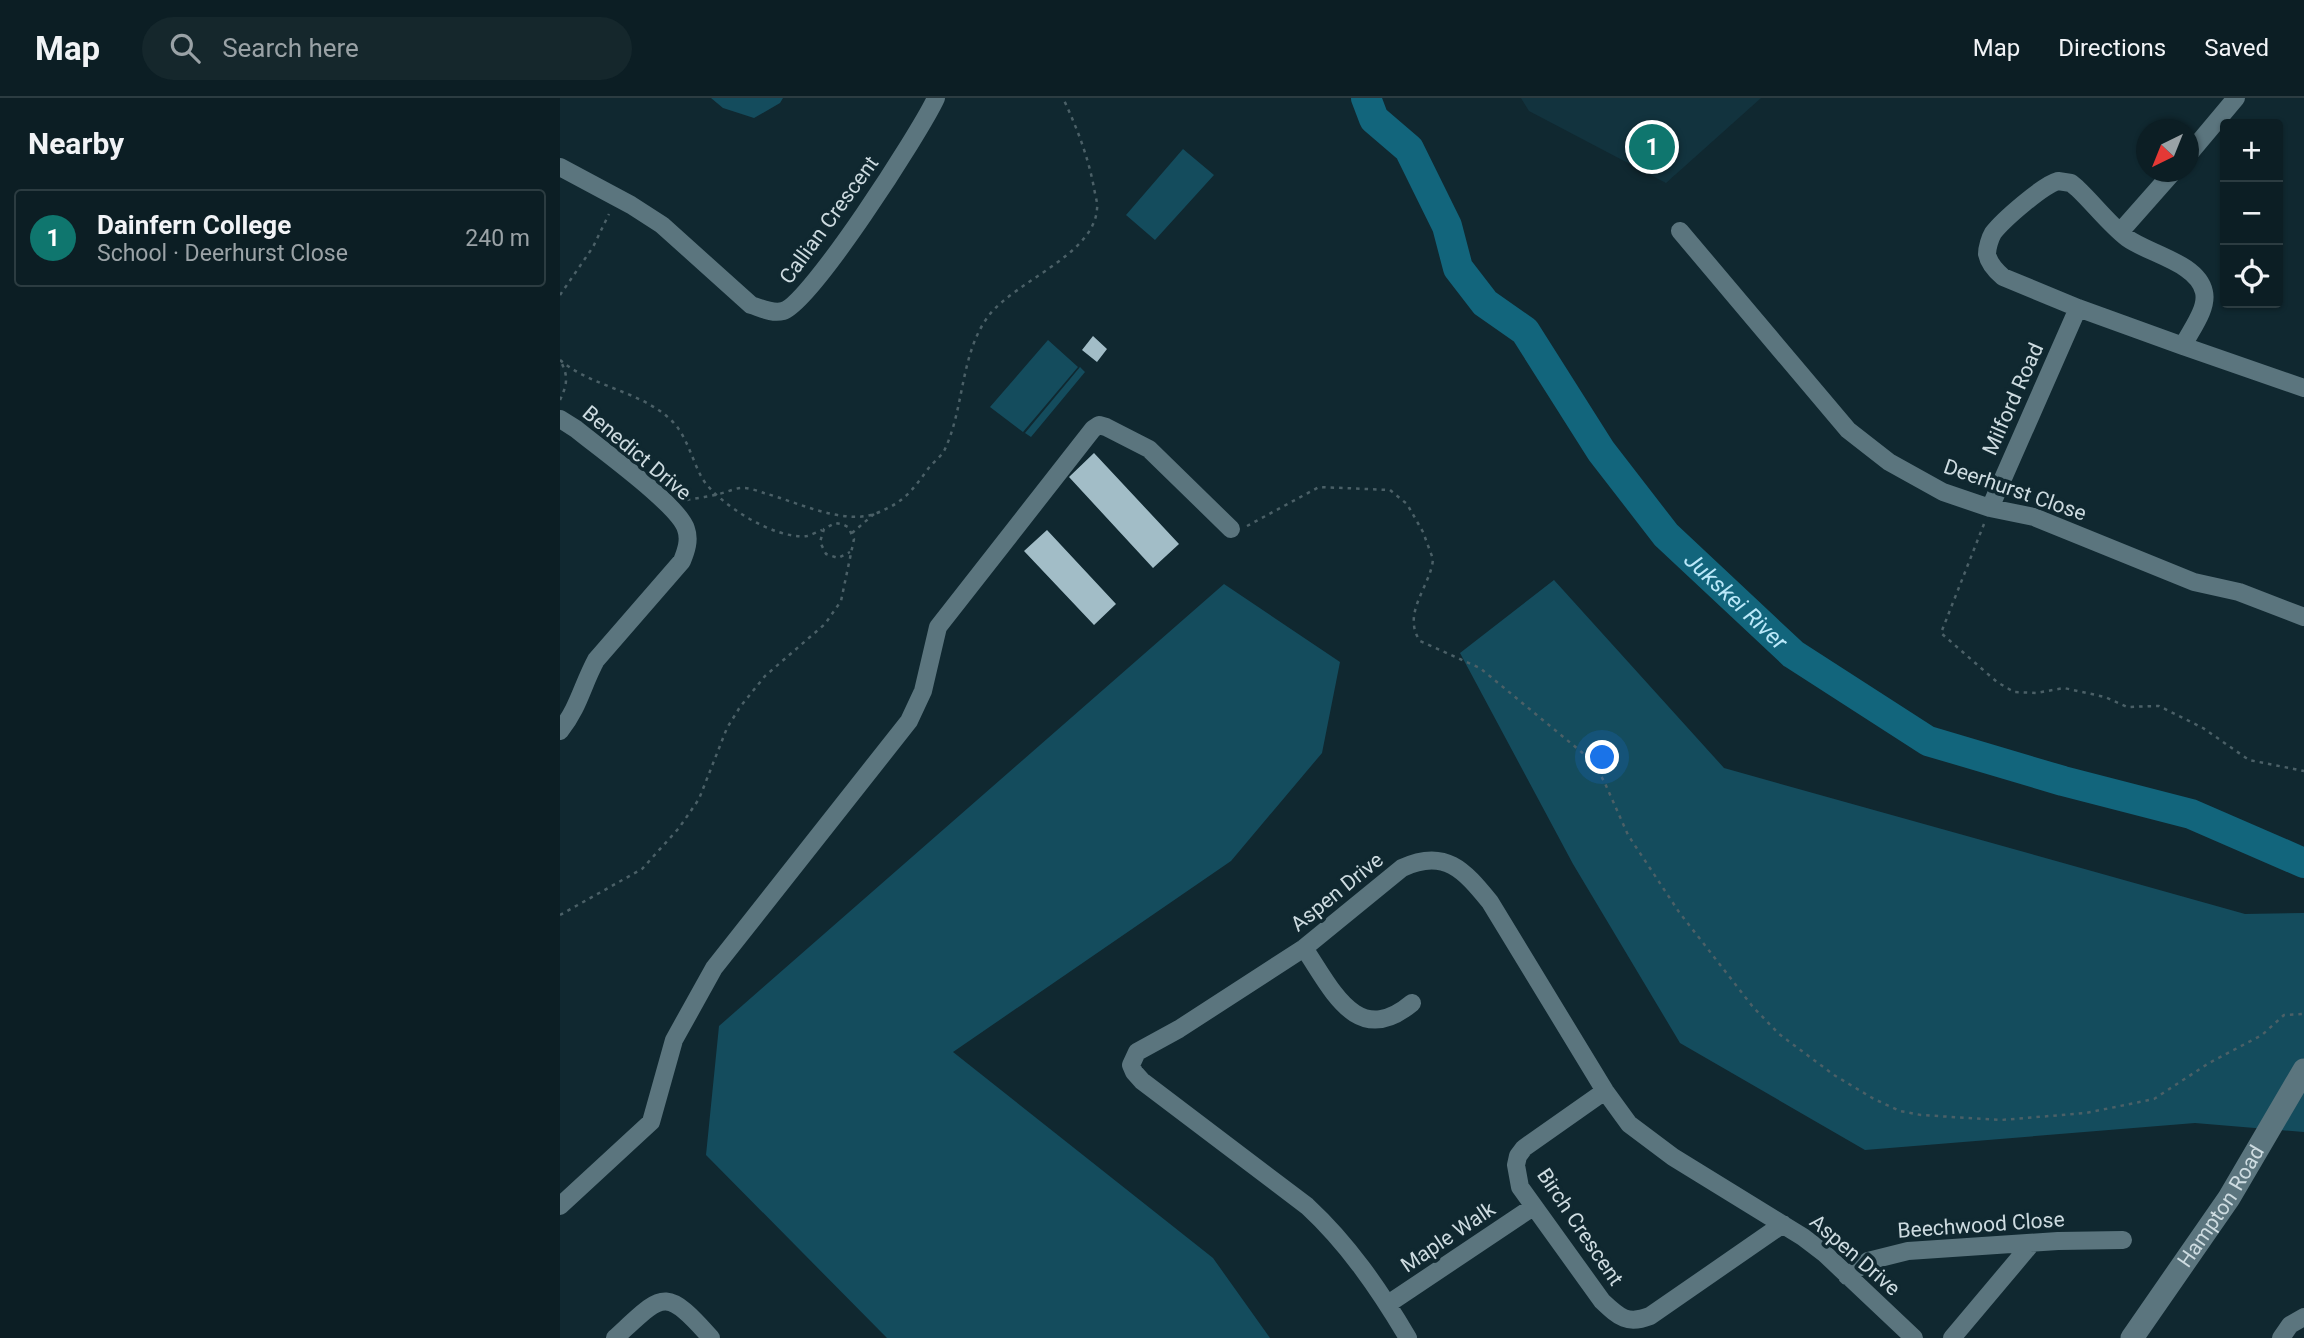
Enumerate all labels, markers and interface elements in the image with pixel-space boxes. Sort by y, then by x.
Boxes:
search box [142,17,632,80]
text: Map [35,29,100,68]
icon: search [166,29,204,67]
text: Search here [222,33,359,63]
text: Map [1973,34,2020,62]
text: Directions [2058,34,2166,62]
text: Saved [2204,34,2269,62]
north arrow [2136,119,2199,182]
map controls [2220,119,2283,308]
button: + [2220,119,2283,182]
pin: 1 [1629,121,1675,173]
text: Nearby [28,126,124,161]
street label: Callian Crescent [775,151,883,288]
button: − [2220,182,2283,245]
text: Dainfern College [97,210,291,240]
text: 1 [46,225,60,252]
text: 240 m [465,225,530,252]
text: School · Deerhurst Close [97,240,348,267]
button: locate [2220,245,2283,308]
street label: Milford Road [1978,339,2048,459]
street label: Benedict Drive [578,401,696,505]
street label: Deerhurst Close [1941,454,2089,526]
water label: Jukskei River [1679,546,1794,656]
your location [1585,740,1619,774]
street label: Aspen Drive [1286,848,1388,936]
street label: Hampton Road [2173,1141,2269,1272]
street label: Birch Crescent [1532,1164,1628,1290]
street label: Maple Walk [1396,1197,1500,1277]
street label: Beechwood Close [1897,1207,2065,1243]
street label: Aspen Drive [1805,1209,1905,1301]

